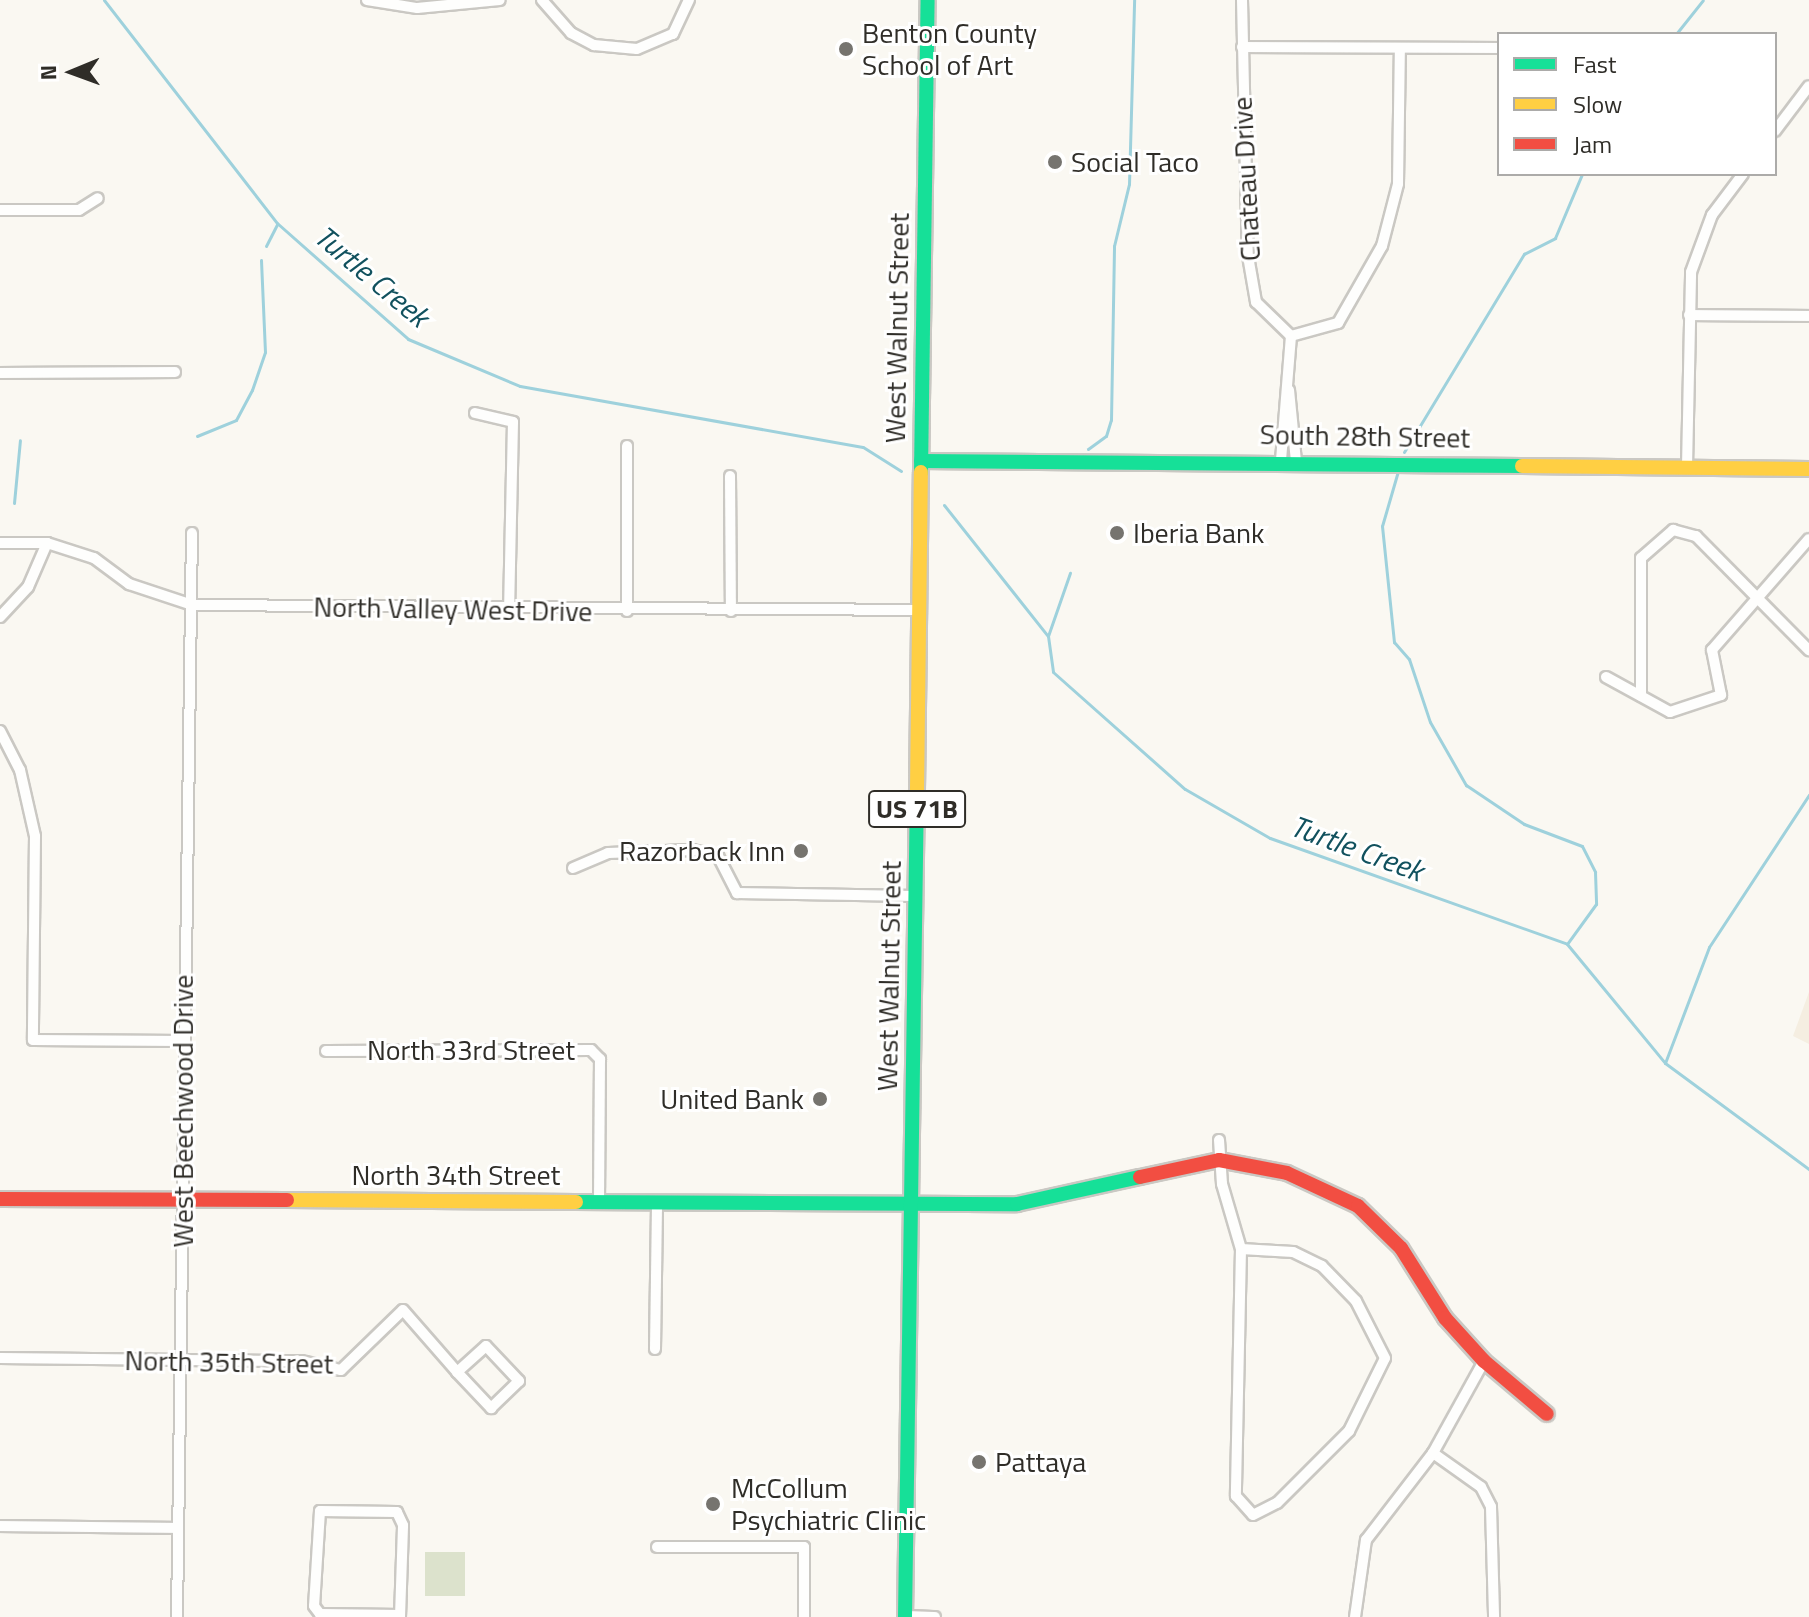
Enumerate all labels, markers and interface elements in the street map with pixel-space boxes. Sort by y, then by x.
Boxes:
place label: Benton County School of Art [862,16,1037,82]
north arrow [32,32,112,112]
legend [1497,32,1777,176]
marker: Benton County School of Art [837,40,855,58]
text: Fast [1573,46,1616,82]
text: N [31,64,65,80]
text: Slow [1573,86,1622,122]
street label: Chateau Drive [1225,96,1267,262]
text: Jam [1573,126,1612,162]
place label: Social Taco [1071,145,1199,179]
marker: Social Taco [1046,153,1064,171]
street label: West Walnut Street [878,213,916,443]
water label: Turtle Creek [308,218,436,334]
street label: South 28th Street [1260,417,1470,455]
place label: Iberia Bank [1133,516,1264,550]
marker: Iberia Bank [1108,524,1126,542]
street label: North Valley West Drive [313,590,593,628]
road number: US 71B [867,787,967,831]
water label: Turtle Creek [1286,807,1428,889]
place label: Razorback Inn [619,834,785,868]
marker: Razorback Inn [792,842,810,860]
street label: West Walnut Street [870,861,908,1091]
street label: West Beechwood Drive [166,975,200,1247]
street label: North 33rd Street [367,1033,575,1067]
place label: United Bank [660,1082,804,1116]
marker: United Bank [811,1090,829,1108]
street label: North 34th Street [352,1158,560,1192]
street label: North 35th Street [124,1343,334,1381]
place label: Pattaya [995,1445,1086,1479]
marker: Pattaya [970,1453,988,1471]
place label: McCollum Psychiatric Clinic [731,1471,926,1537]
marker: McCollum Psychiatric Clinic [702,1493,724,1515]

